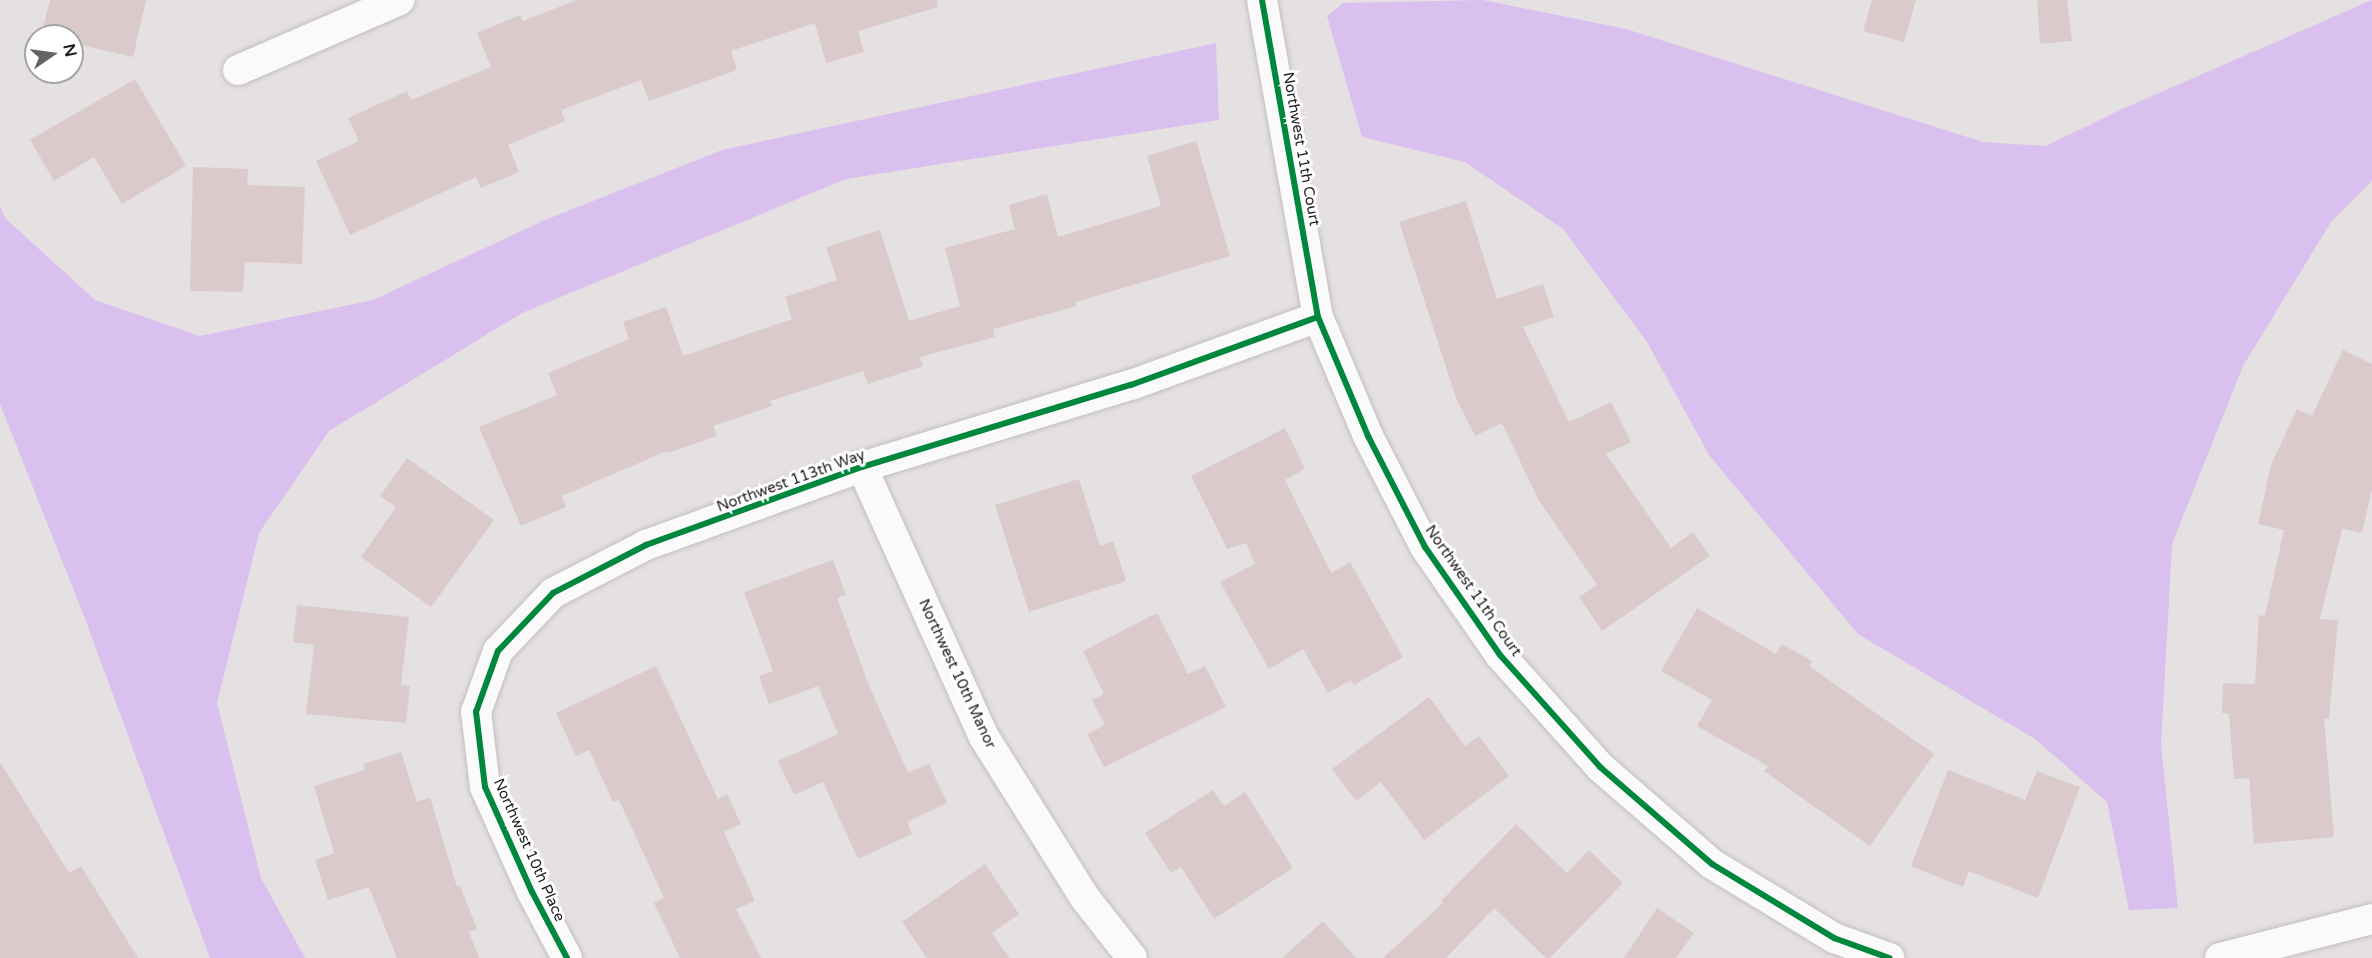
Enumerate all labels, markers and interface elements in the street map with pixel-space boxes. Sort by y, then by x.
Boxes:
north arrow [24,24,84,84]
text: N [58,42,81,59]
street label: Northwest 11th Court [1279,71,1323,227]
street label: Northwest 113th Way [714,446,868,516]
street label: Northwest 11th Court [1421,522,1525,660]
street label: Northwest 10th Manor [914,596,1000,752]
street label: Northwest 10th Place [489,776,569,924]

